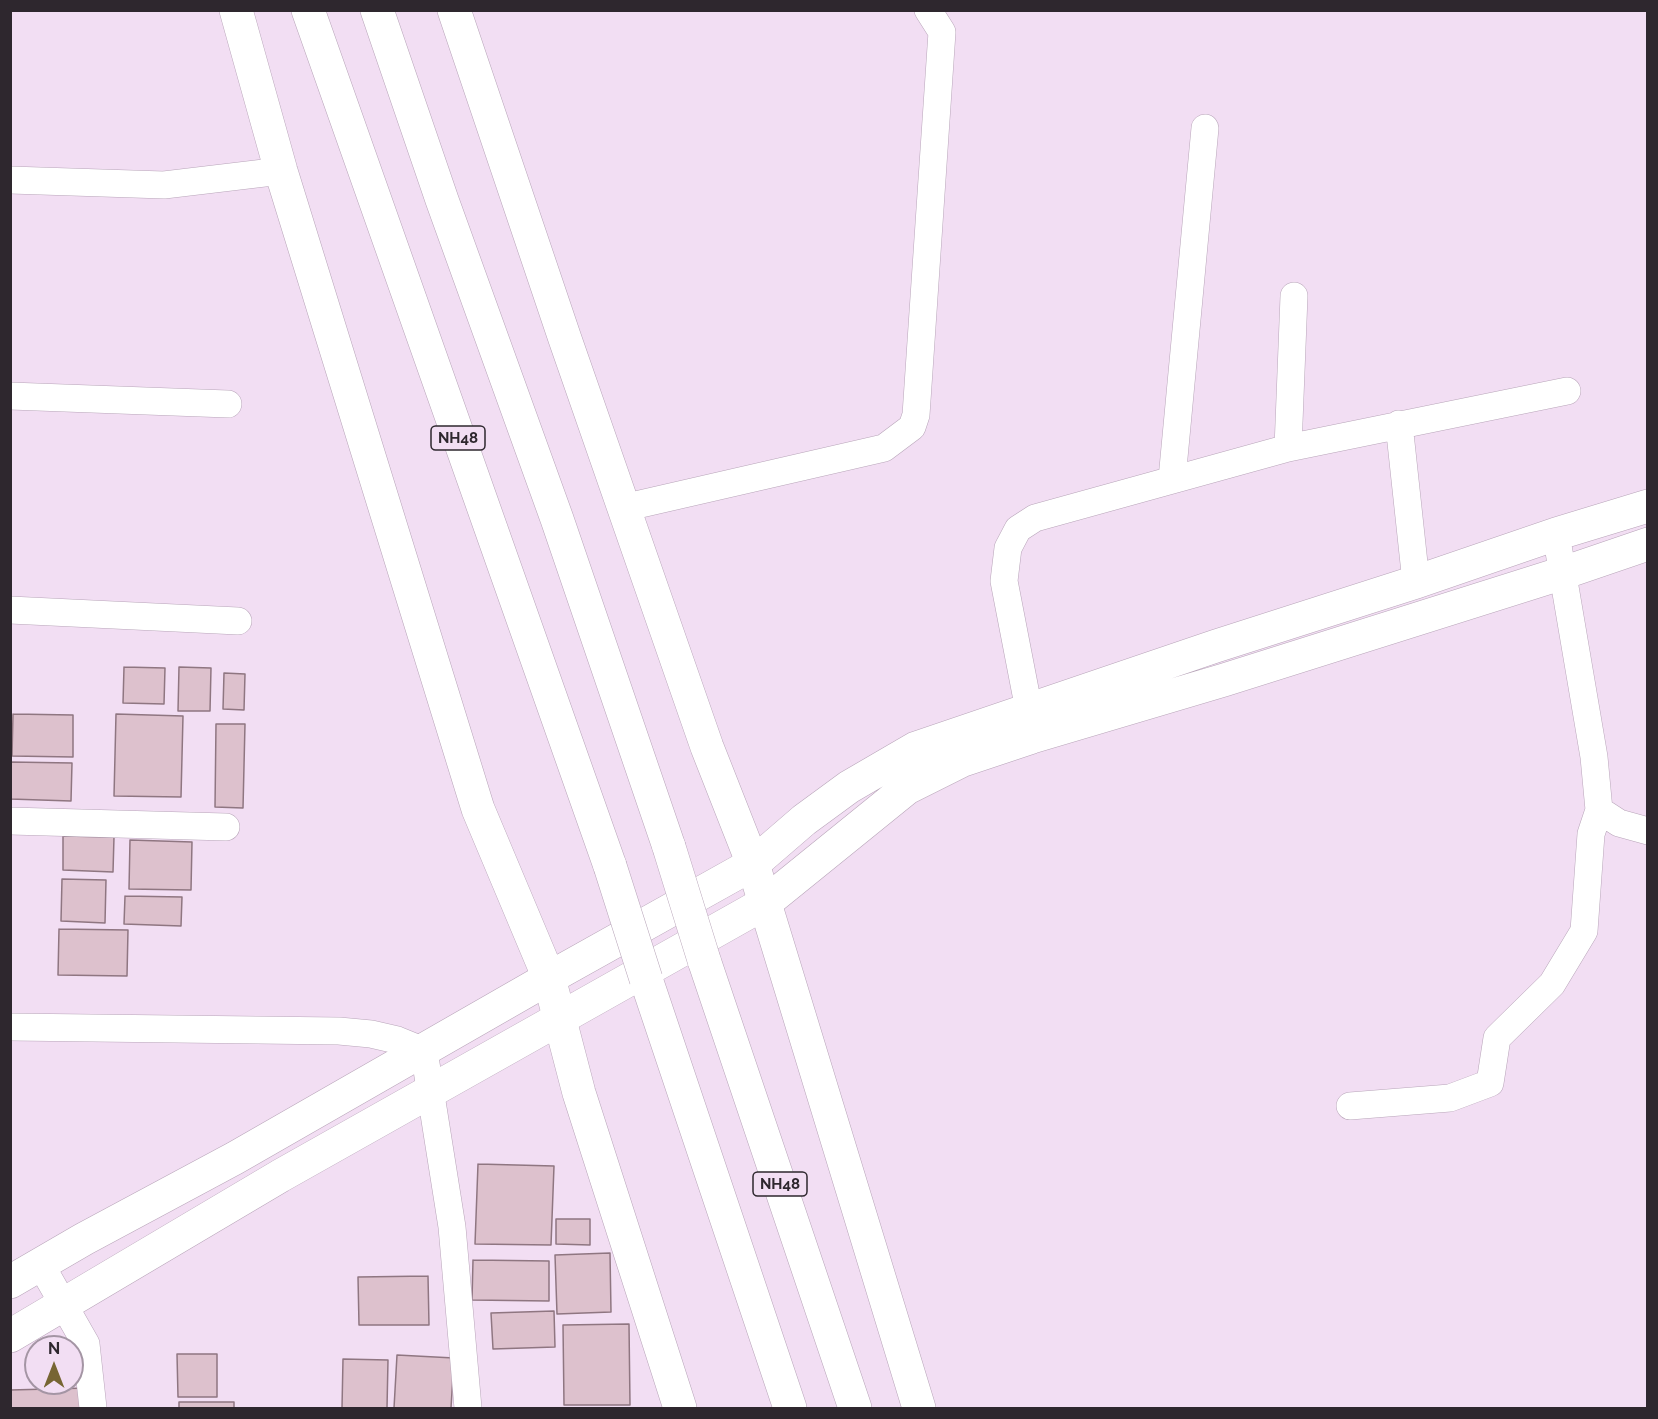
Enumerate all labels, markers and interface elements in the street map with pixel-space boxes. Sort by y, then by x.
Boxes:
road number: NH48 [431,426,485,450]
road number: NH48 [753,1172,807,1196]
north arrow [24,1335,84,1395]
text: N [48,1339,60,1358]

